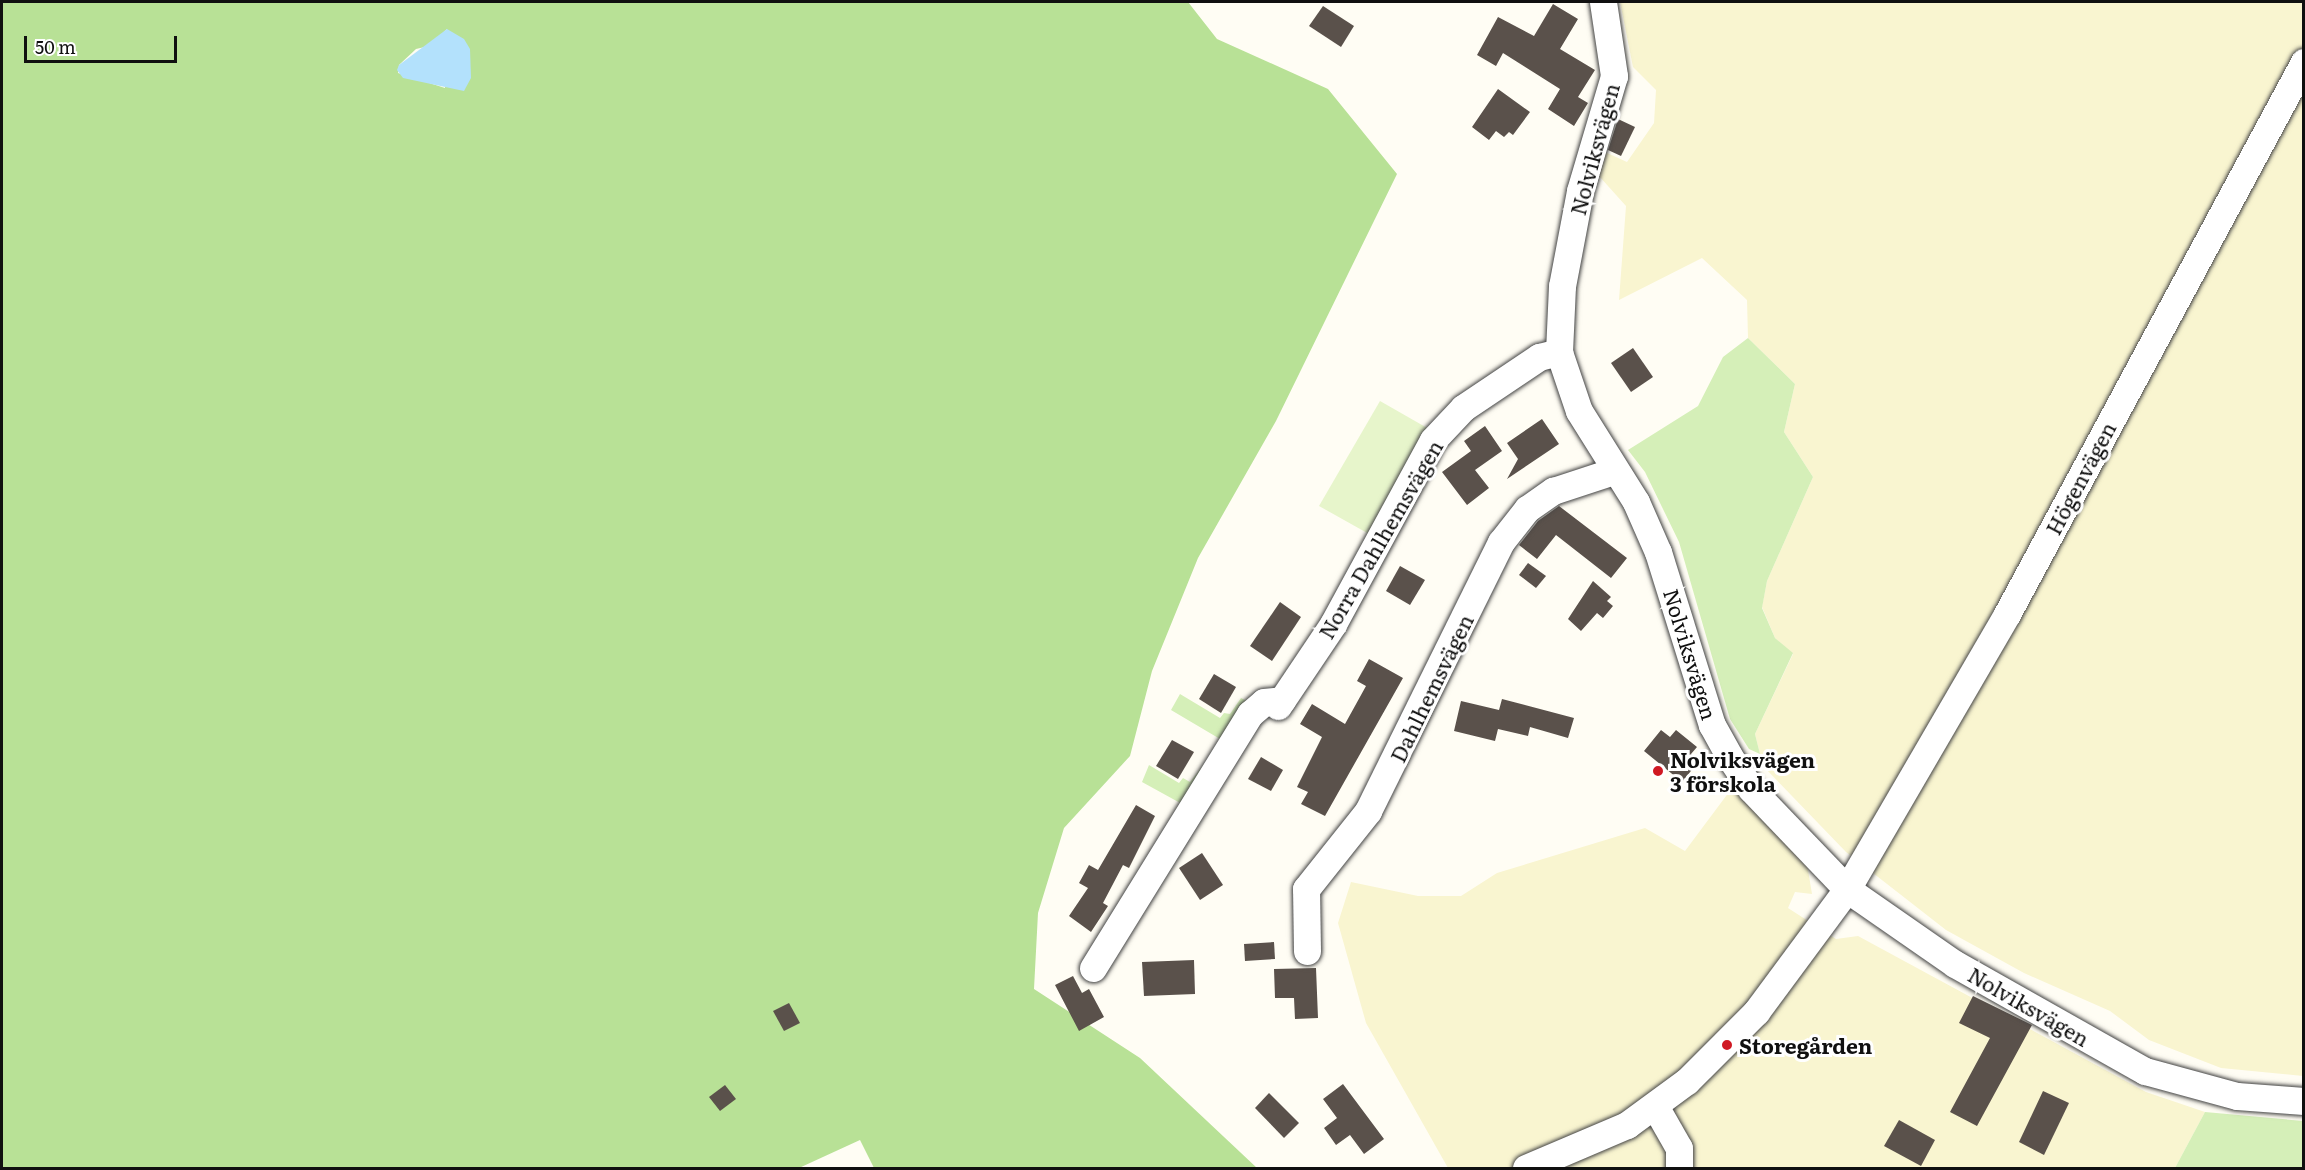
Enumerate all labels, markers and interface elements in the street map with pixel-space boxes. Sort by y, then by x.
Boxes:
scale bar [27,24,180,62]
text: 50 m [35,33,76,60]
street label: Nolviksvägen [1564,80,1624,218]
street label: Högenvägen [2040,417,2120,539]
street label: Norra Dahlhemsvägen [1313,435,1447,643]
street label: Nolviksvägen [1659,585,1723,723]
street label: Dahlhemsvägen [1384,610,1478,766]
place label: Nolviksvägen 3 förskola [1670,746,1815,796]
marker: Nolviksvägen 3 förskola [1651,764,1665,778]
street label: Nolviksvägen [1964,961,2094,1051]
place label: Storegården [1739,1032,1872,1058]
marker: Storegården [1720,1038,1734,1052]

